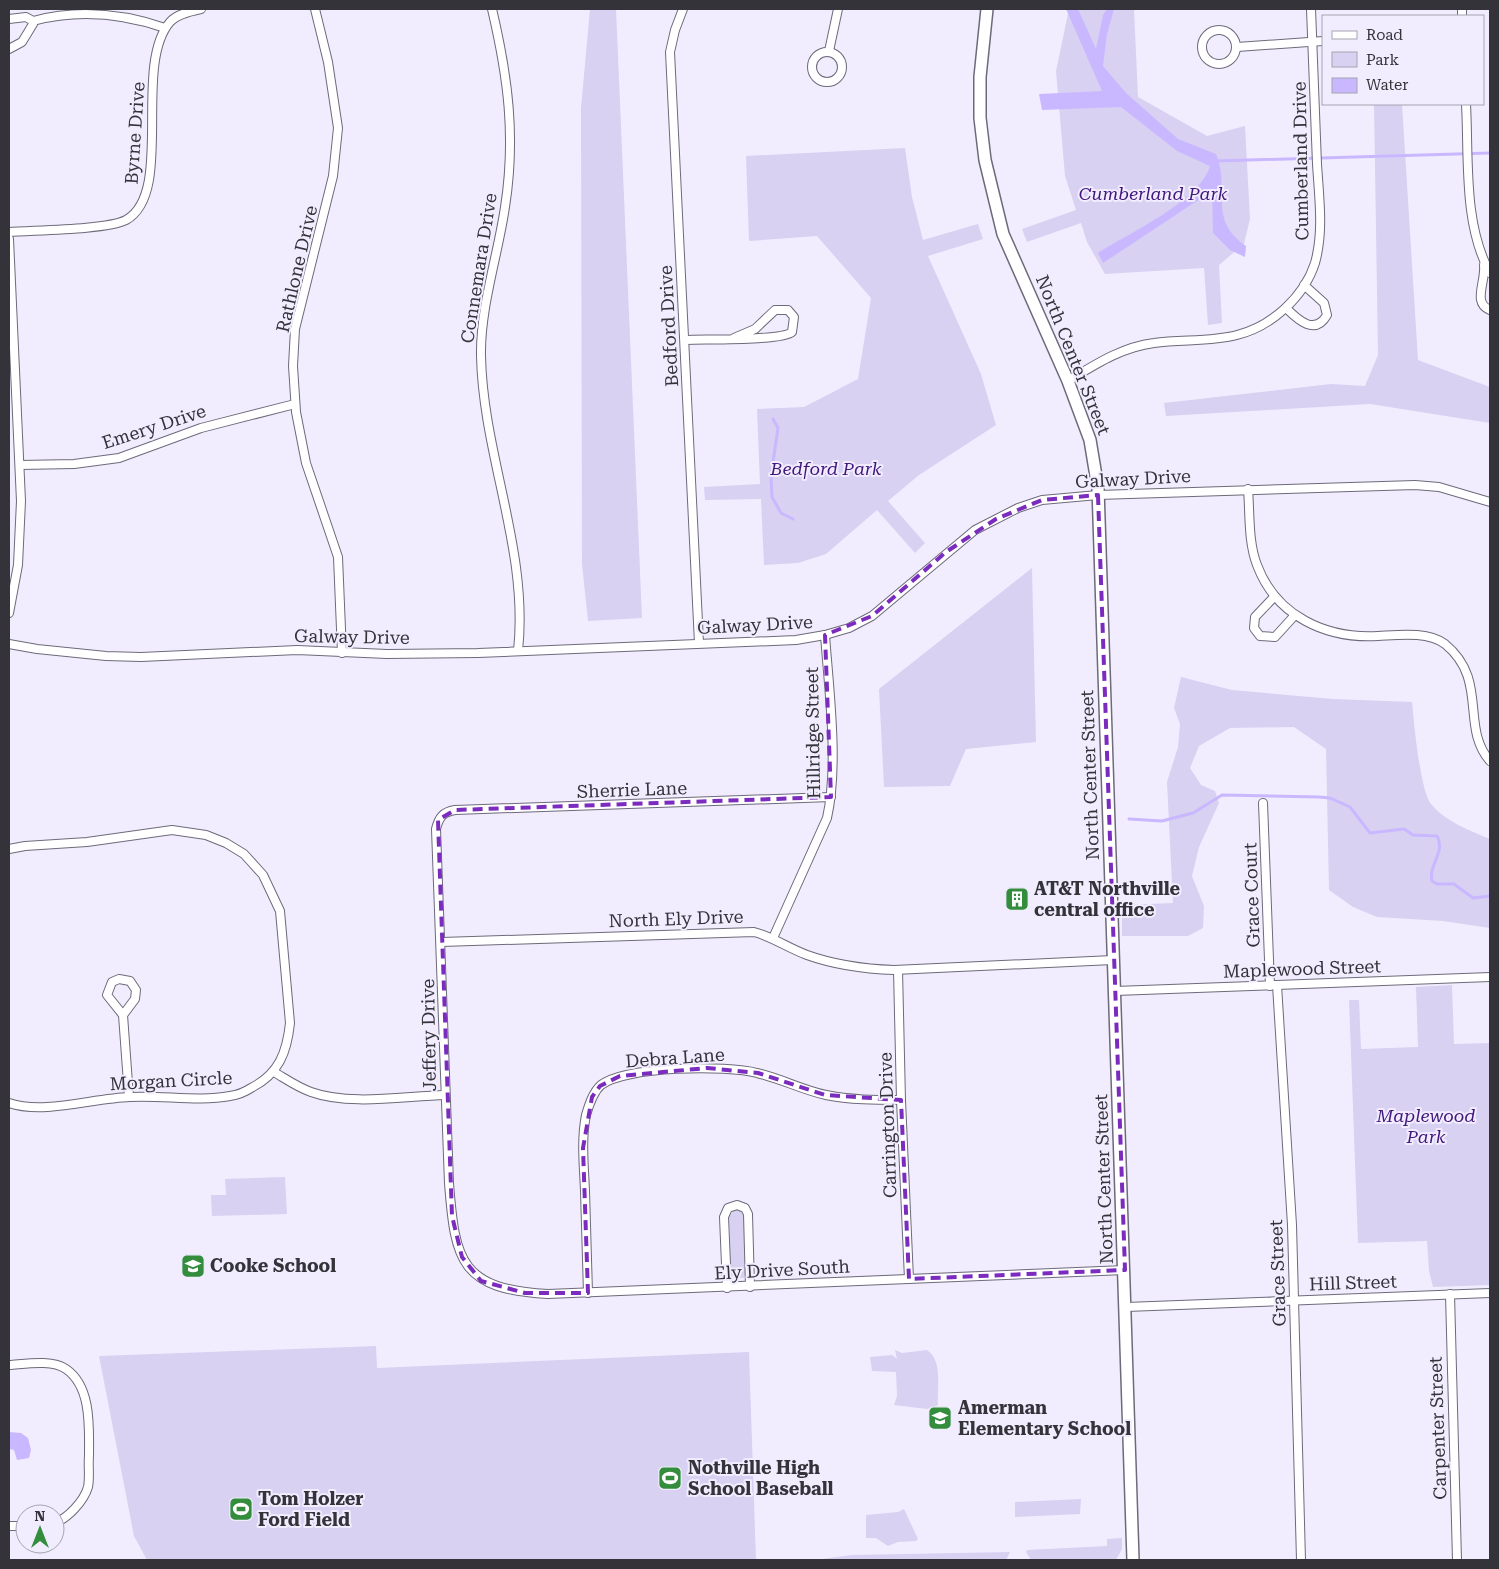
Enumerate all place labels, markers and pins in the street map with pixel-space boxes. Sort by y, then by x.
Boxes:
place label: AT&T Northville central office [1034,878,1181,920]
building icon: AT&T Northville central office [1004,886,1030,912]
school or university icon: Cooke School [180,1253,206,1279]
place label: Cooke School [210,1255,336,1276]
place label: Amerman Elementary School [958,1397,1131,1439]
school or university icon: Amerman Elementary School [927,1405,953,1431]
place label: Nothville High School Baseball [688,1457,834,1499]
sports icon: Nothville High School Baseball [657,1465,683,1491]
place label: Tom Holzer Ford Field [258,1488,364,1530]
sports icon: Tom Holzer Ford Field [228,1496,254,1522]

